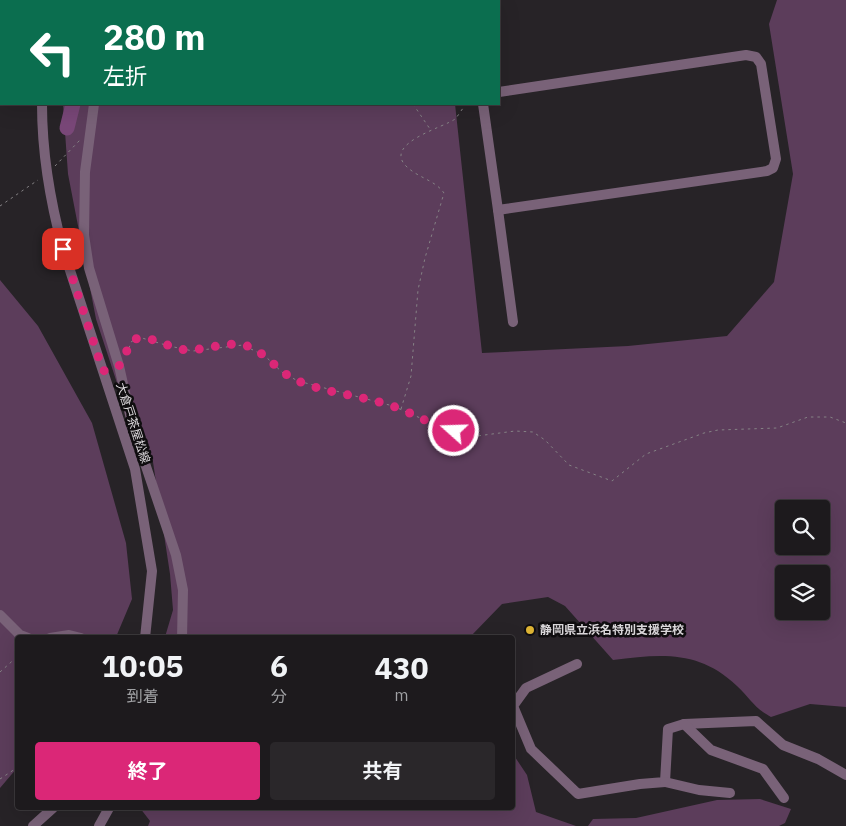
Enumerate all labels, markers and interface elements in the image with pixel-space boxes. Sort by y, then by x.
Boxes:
text: 280 m [103,14,206,60]
icon: left [20,20,85,85]
text: 左折 [103,61,147,90]
pin [42,228,84,270]
icon: arrive [49,235,77,263]
street label: 大倉戸茶屋松線 [113,381,154,465]
position arrow [427,404,479,456]
map controls [775,500,830,620]
button: search [775,500,830,555]
button: layers [775,565,830,620]
place label: 静岡県立浜名特別支援学校 [540,622,684,637]
marker: 静岡県立浜名特別支援学校 [524,624,536,636]
text: 10:05 [102,646,183,685]
text: 6 [270,646,288,685]
text: 430 [374,648,428,687]
text: m [394,685,408,705]
text: 到着 [126,686,158,706]
text: 分 [271,686,287,706]
button: 終了 [35,742,260,800]
button: 共有 [270,742,495,800]

